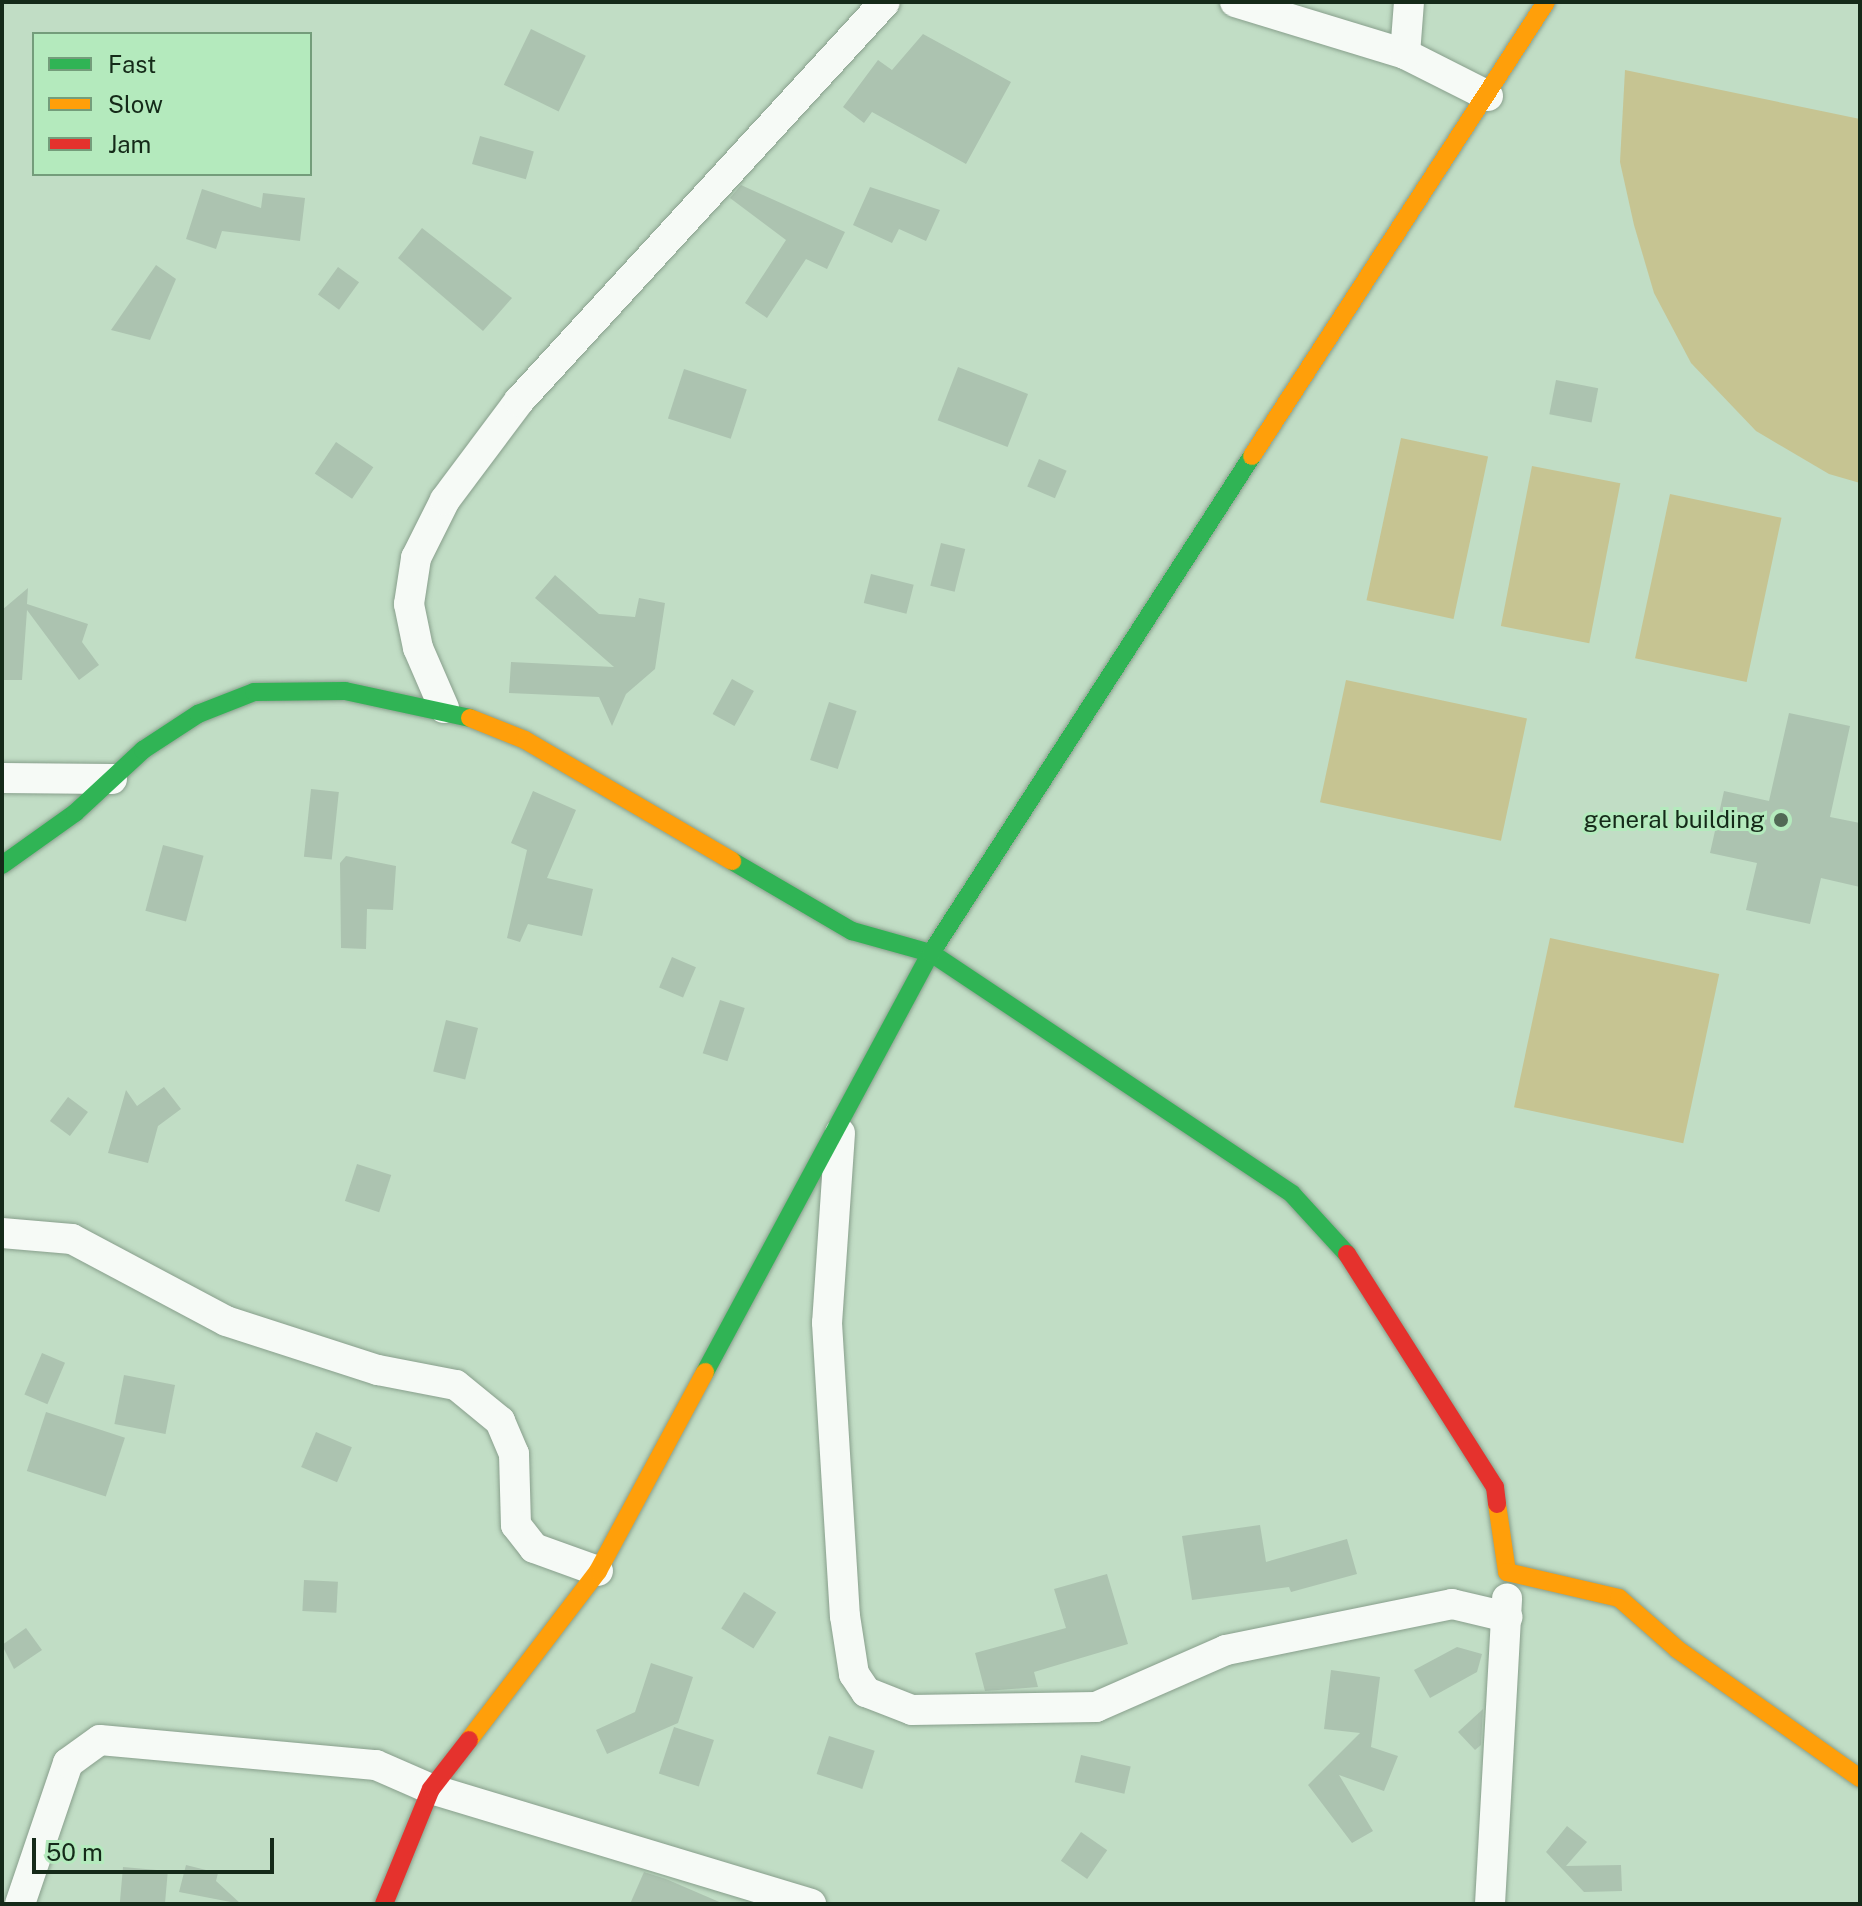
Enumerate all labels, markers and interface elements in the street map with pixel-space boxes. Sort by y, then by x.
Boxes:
legend [32,32,312,176]
text: Fast [108,50,156,78]
text: Slow [108,90,163,118]
text: Jam [108,130,151,158]
place label: general building [1584,806,1765,834]
marker: general building [1772,811,1790,829]
scale bar [36,1822,278,1872]
text: 50 m [46,1838,103,1866]

